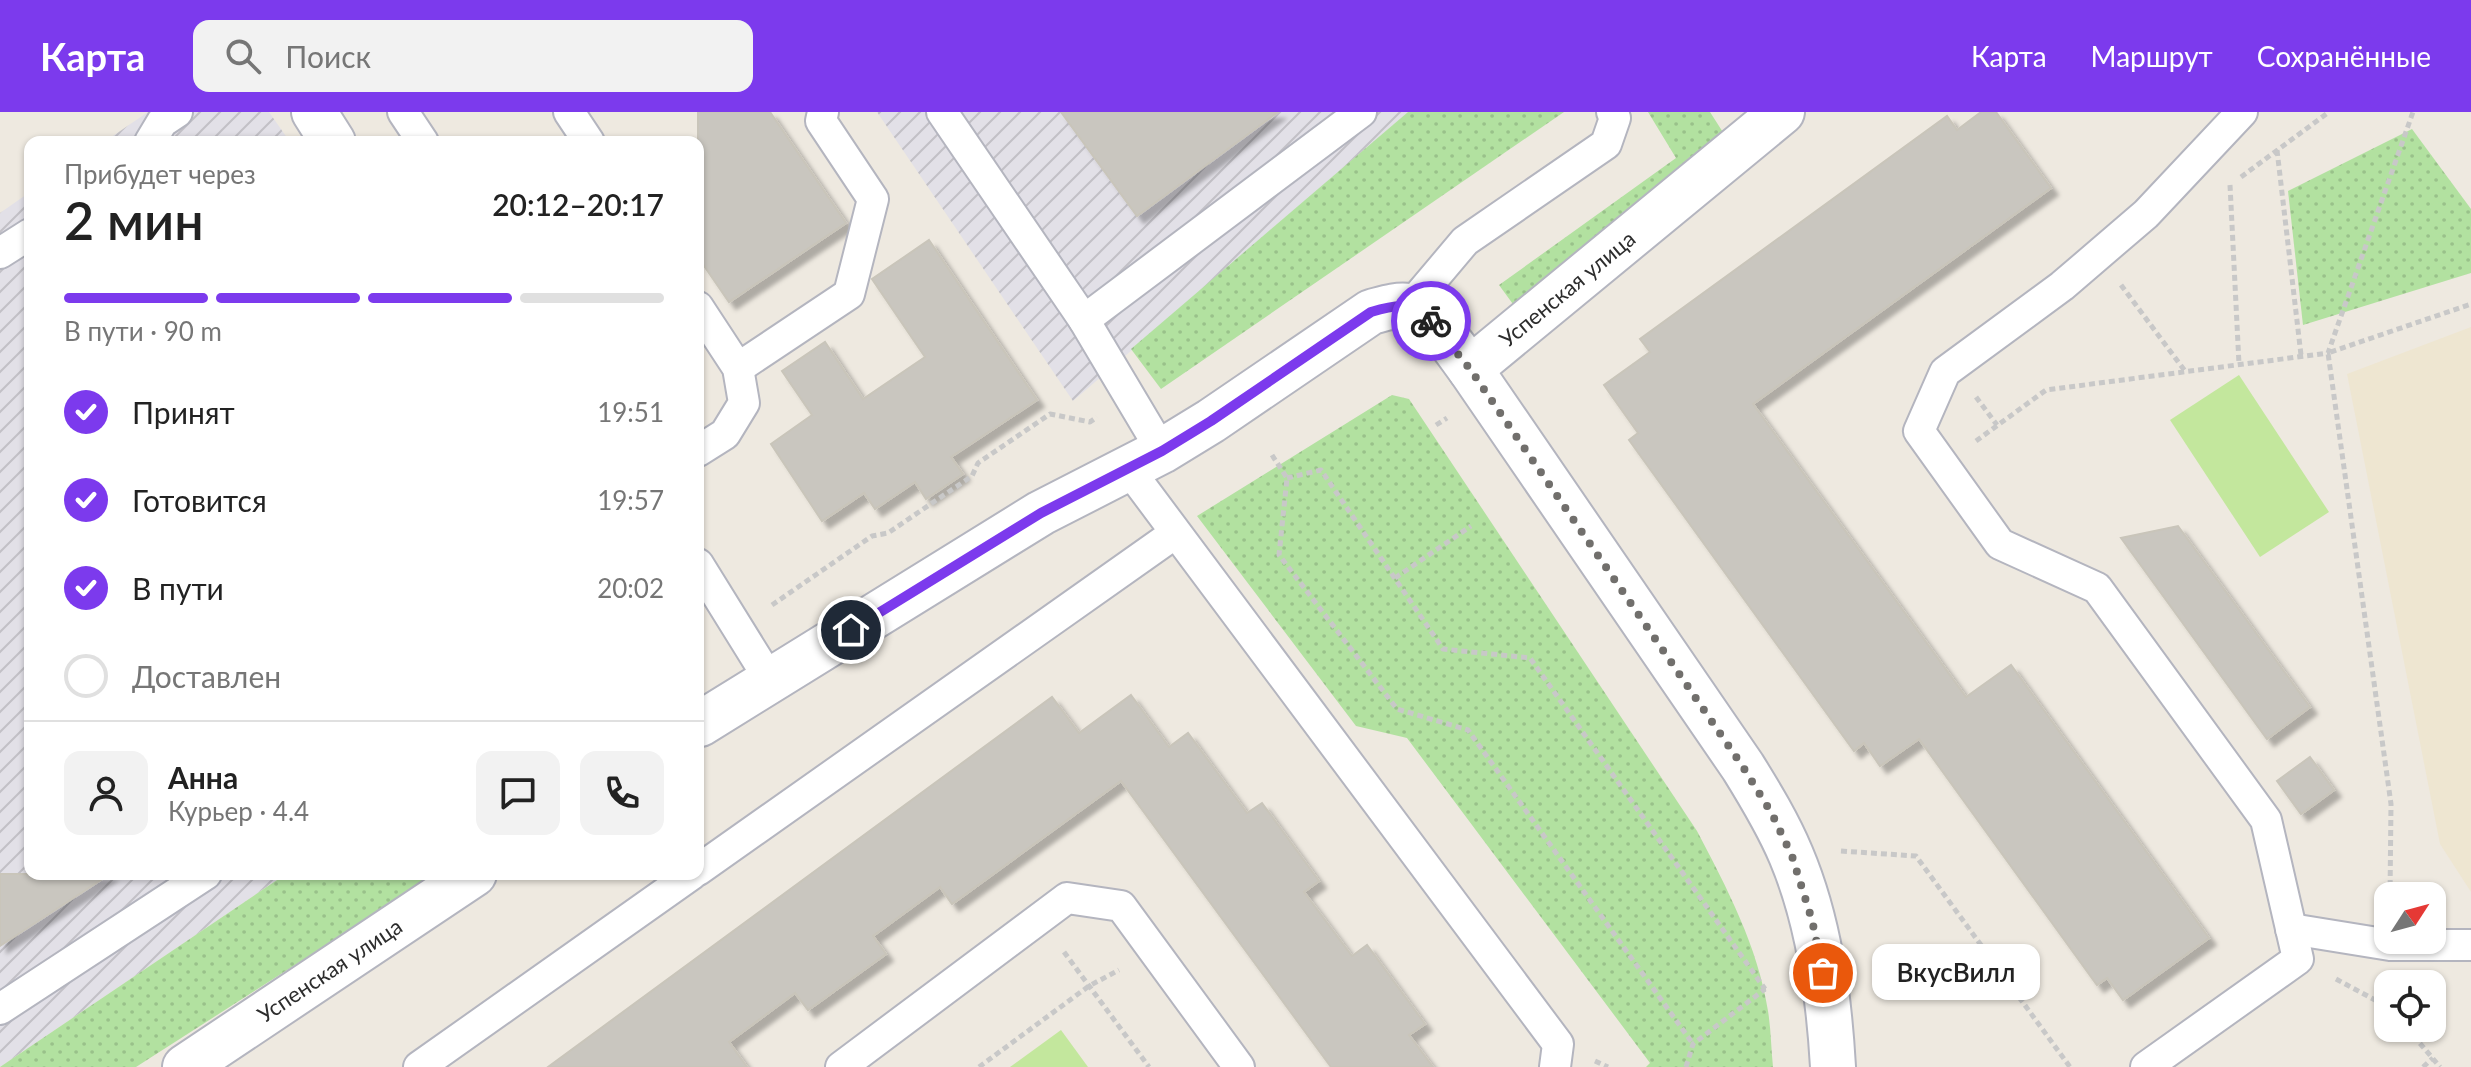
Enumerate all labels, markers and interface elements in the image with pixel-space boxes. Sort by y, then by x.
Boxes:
search box [193,20,753,92]
text: Карта [40,33,145,79]
icon: search [221,34,265,78]
text: Поиск [285,38,371,74]
text: Карта [1971,39,2047,73]
text: Маршрут [2091,39,2213,73]
text: Сохранённые [2257,39,2431,73]
text: Прибудет через [64,158,256,190]
text: 20:12–20:17 [492,186,664,222]
text: 2 мин [64,189,204,251]
street label: Успенская улица [1493,225,1640,352]
courier [1391,281,1471,361]
icon: bike [1409,299,1453,343]
text: В пути · 90 m [64,315,222,347]
icon: check [64,390,108,434]
text: Принят [132,394,235,430]
text: 19:51 [597,396,664,428]
icon: check [64,478,108,522]
text: Готовится [132,482,267,518]
text: 19:57 [597,484,664,516]
icon: check [64,566,108,610]
text: В пути [132,570,224,606]
text: 20:02 [597,572,664,604]
pin [817,596,885,664]
icon: home [829,608,873,652]
text: Доставлен [132,658,281,694]
button: person [64,751,148,835]
button: chat [476,751,560,835]
button: phone [580,751,664,835]
text: Анна [168,759,238,795]
text: Курьер · 4.4 [168,795,309,827]
north arrow [2374,882,2446,954]
map controls [2374,882,2446,1042]
street label: Успенская улица [252,912,407,1028]
pin [1789,939,1857,1007]
callout: ВкусВилл [1871,945,2039,1001]
icon: bag [1801,951,1845,995]
text: ВкусВилл [1897,956,2015,988]
button: locate [2374,970,2446,1042]

